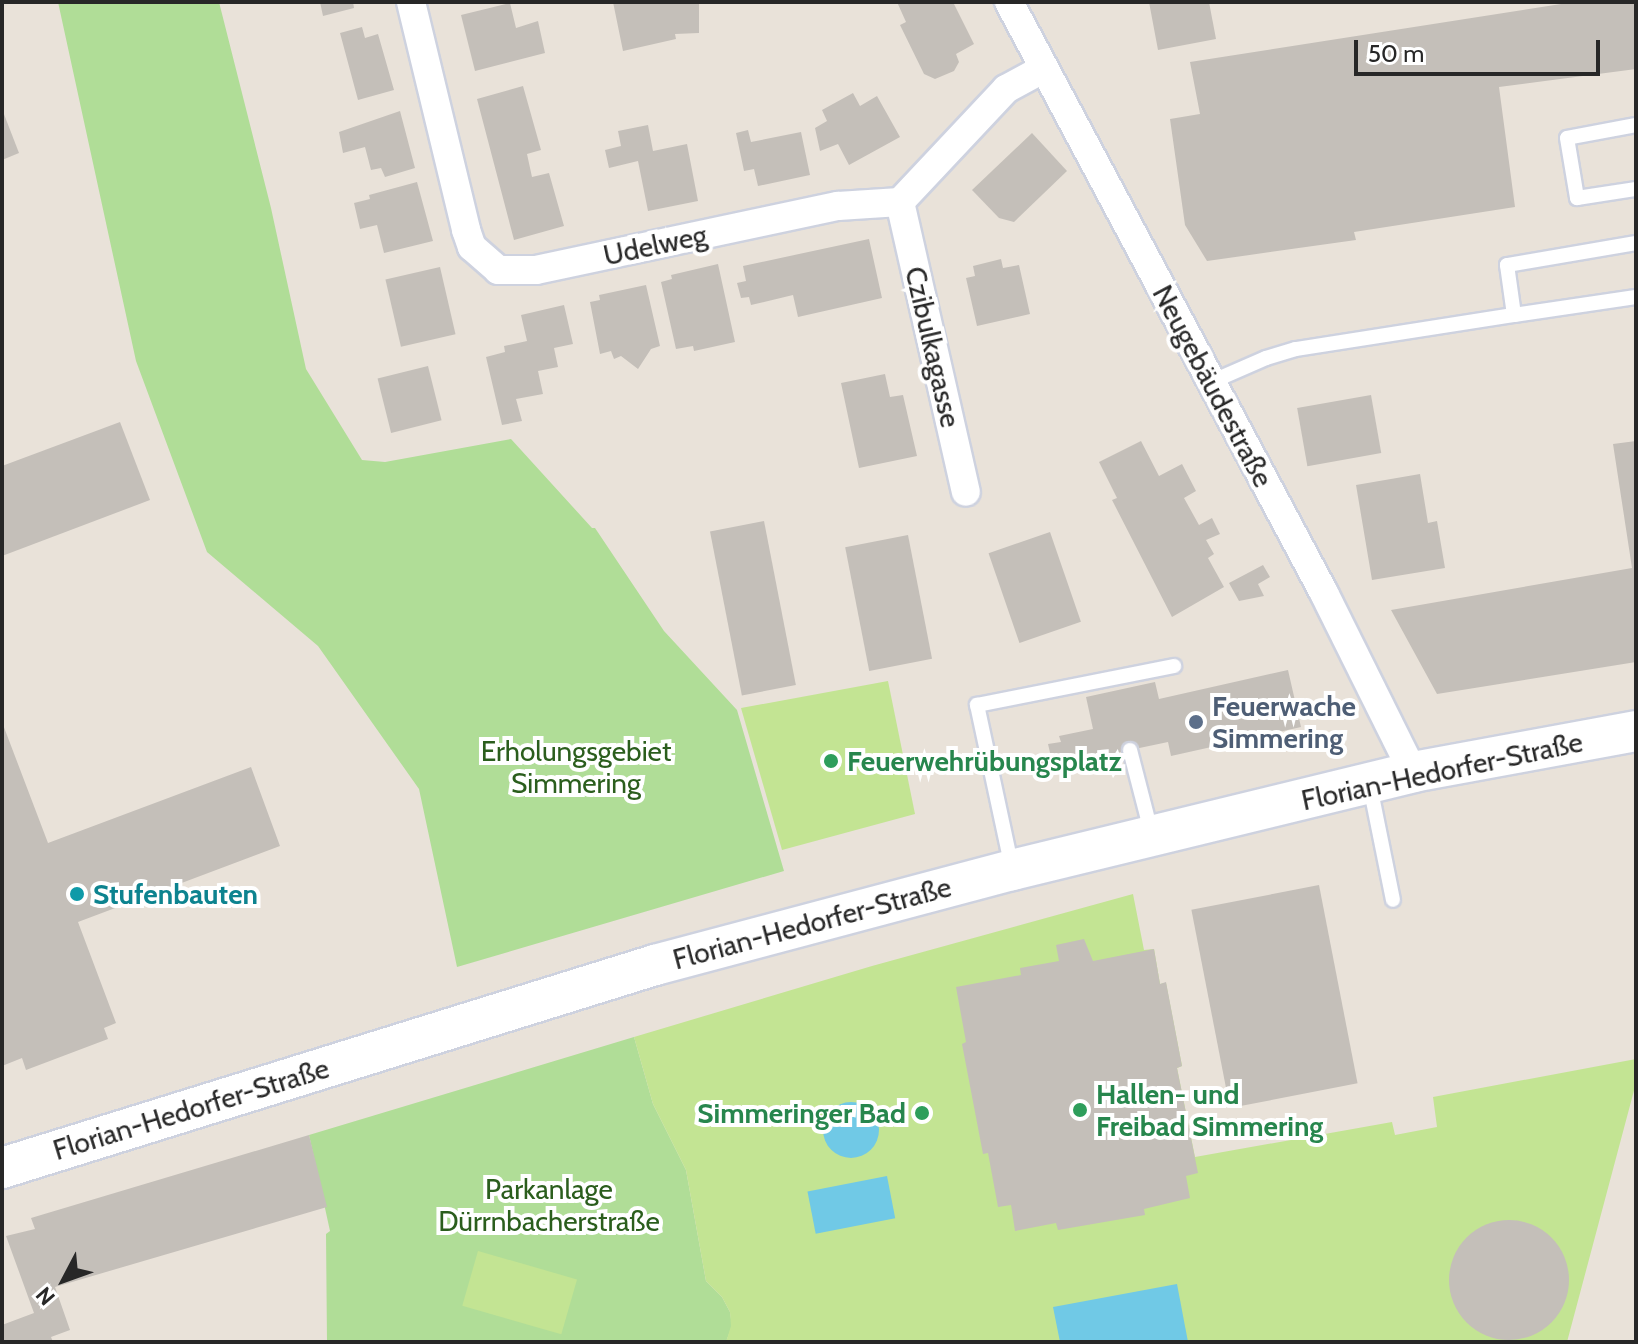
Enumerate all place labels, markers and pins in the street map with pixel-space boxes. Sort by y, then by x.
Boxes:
place label: Feuerwache Simmering [1212,689,1356,755]
marker: Feuerwache Simmering [1187,713,1205,731]
place label: Feuerwehrübungsplatz [847,744,1122,778]
marker: Feuerwehrübungsplatz [822,752,840,770]
place label: Stufenbauten [93,877,258,911]
marker: Stufenbauten [68,885,86,903]
place label: Hallen- und Freibad Simmering [1096,1077,1323,1143]
place label: Simmeringer Bad [697,1096,906,1130]
marker: Hallen- und Freibad Simmering [1071,1101,1089,1119]
marker: Simmeringer Bad [913,1104,931,1122]

